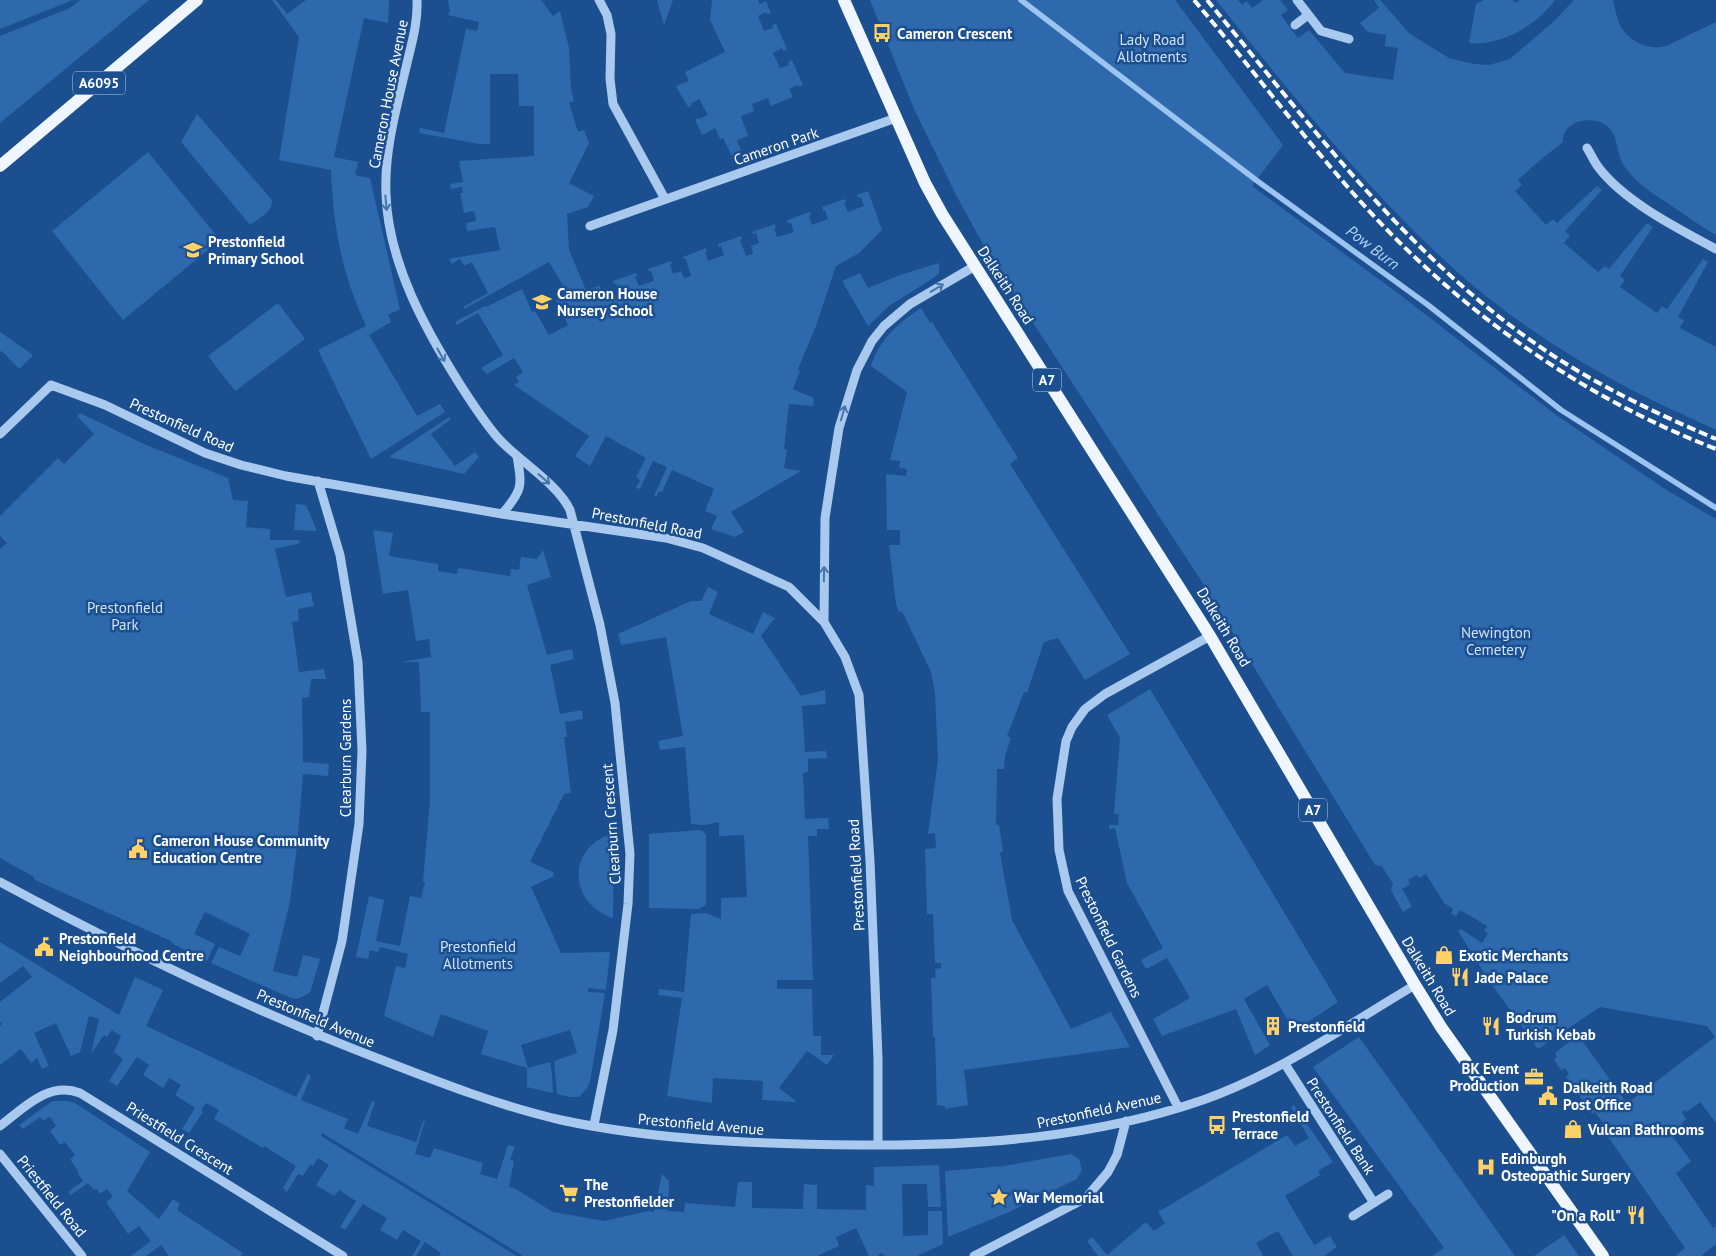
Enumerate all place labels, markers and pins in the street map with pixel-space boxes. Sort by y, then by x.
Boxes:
bus stop icon: Cameron Crescent [871,22,893,44]
place label: Cameron Crescent [897,24,1013,43]
place label: Prestonfield Primary School [208,232,304,268]
school or university icon: Prestonfield Primary School [182,239,204,261]
place label: Cameron House Nursery School [557,284,658,320]
school or university icon: Cameron House Nursery School [531,291,553,313]
place label: Cameron House Community Education Centre [153,831,330,867]
public building icon: Cameron House Community Education Centre [127,838,149,860]
place label: Prestonfield Neighbourhood Centre [59,929,204,965]
public building icon: Prestonfield Neighbourhood Centre [33,936,55,958]
shop icon: Exotic Merchants [1433,944,1455,966]
place label: Exotic Merchants [1459,946,1568,965]
restaurant icon: Jade Palace [1449,966,1471,988]
place label: Jade Palace [1474,968,1549,987]
place label: Bodrum Turkish Kebab [1506,1008,1596,1044]
building icon: Prestonfield [1262,1015,1284,1037]
restaurant icon: Bodrum Turkish Kebab [1480,1015,1502,1037]
place label: Prestonfield [1288,1017,1365,1036]
place label: BK Event Production [1449,1059,1520,1095]
office icon: BK Event Production [1523,1066,1545,1088]
place label: Dalkeith Road Post Office [1563,1078,1653,1114]
public building icon: Dalkeith Road Post Office [1537,1085,1559,1107]
place label: Prestonfield Terrace [1232,1107,1309,1143]
bus stop icon: Prestonfield Terrace [1206,1114,1228,1136]
shop icon: Vulcan Bathrooms [1562,1118,1584,1140]
place label: Vulcan Bathrooms [1587,1120,1704,1139]
place label: Edinburgh Osteopathic Surgery [1501,1149,1631,1185]
hospital icon: Edinburgh Osteopathic Surgery [1475,1156,1497,1178]
place label: The Prestonfielder [584,1175,675,1211]
supermarket icon: The Prestonfielder [558,1182,580,1204]
place icon: War Memorial [988,1186,1010,1208]
place label: War Memorial [1014,1188,1104,1207]
restaurant icon: "On a Roll" [1625,1204,1647,1226]
place label: "On a Roll" [1551,1206,1621,1225]

